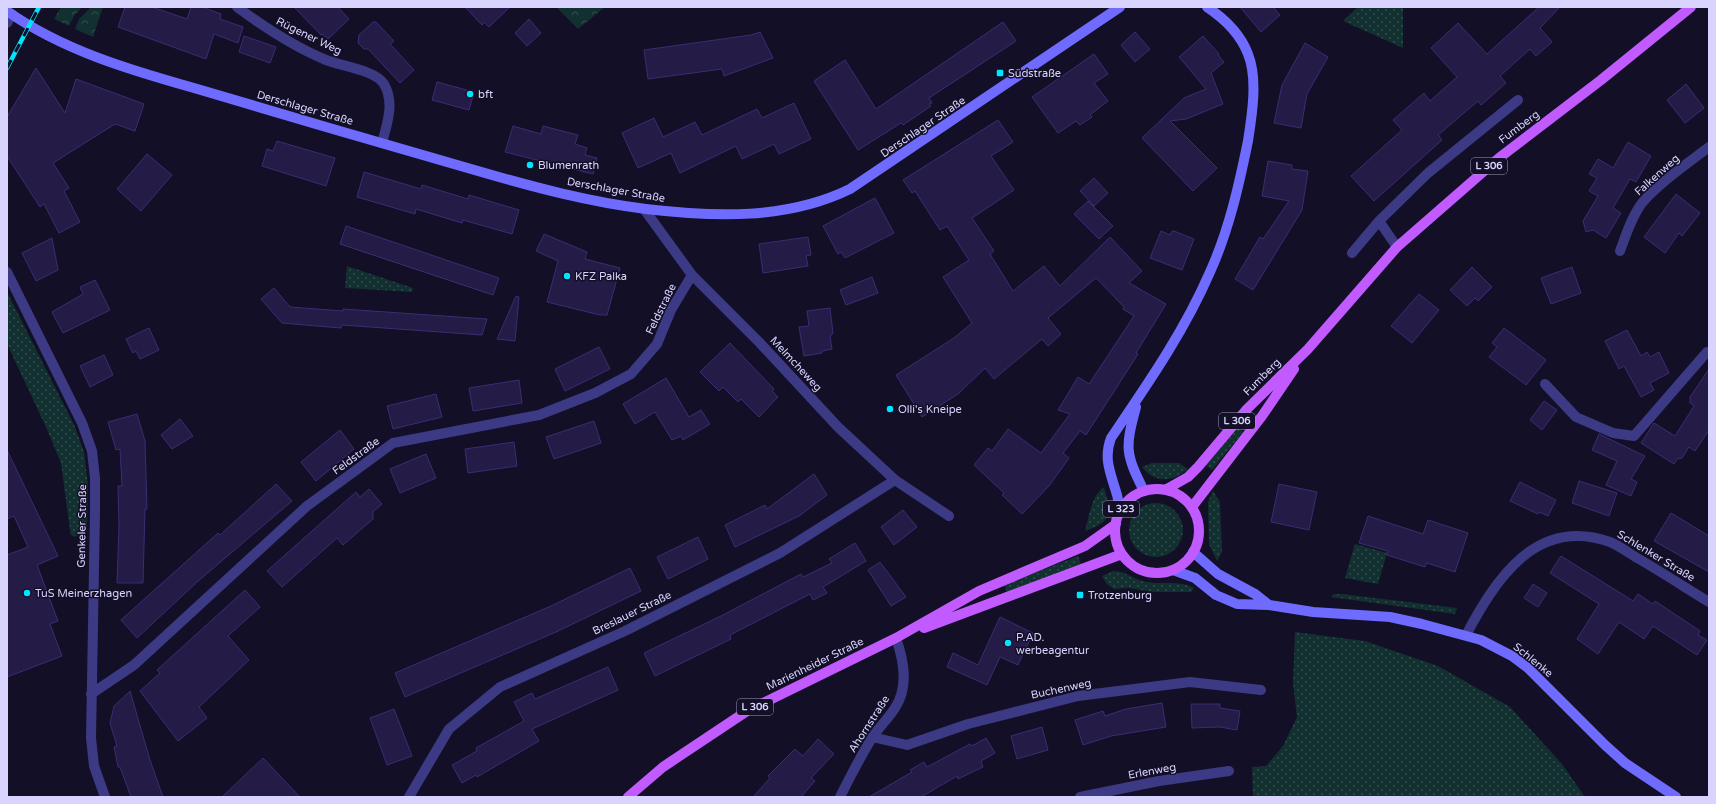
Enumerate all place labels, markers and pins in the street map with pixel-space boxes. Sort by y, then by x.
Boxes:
place label: Südstraße [1008,67,1061,80]
marker: Südstraße [995,68,1005,78]
place label: bft [478,88,493,101]
marker: bft [465,89,475,99]
place label: Blumenrath [538,159,599,172]
marker: Blumenrath [525,160,535,170]
place label: KFZ Palka [575,270,627,283]
marker: KFZ Palka [562,271,572,281]
place label: Olli's Kneipe [898,403,962,416]
marker: Olli's Kneipe [885,404,895,414]
place label: TuS Meinerzhagen [35,587,132,600]
marker: TuS Meinerzhagen [22,588,32,598]
place label: Trotzenburg [1088,589,1152,602]
marker: Trotzenburg [1075,590,1085,600]
place label: P.AD. werbeagentur [1016,631,1090,657]
marker: P.AD. werbeagentur [1003,638,1013,648]

